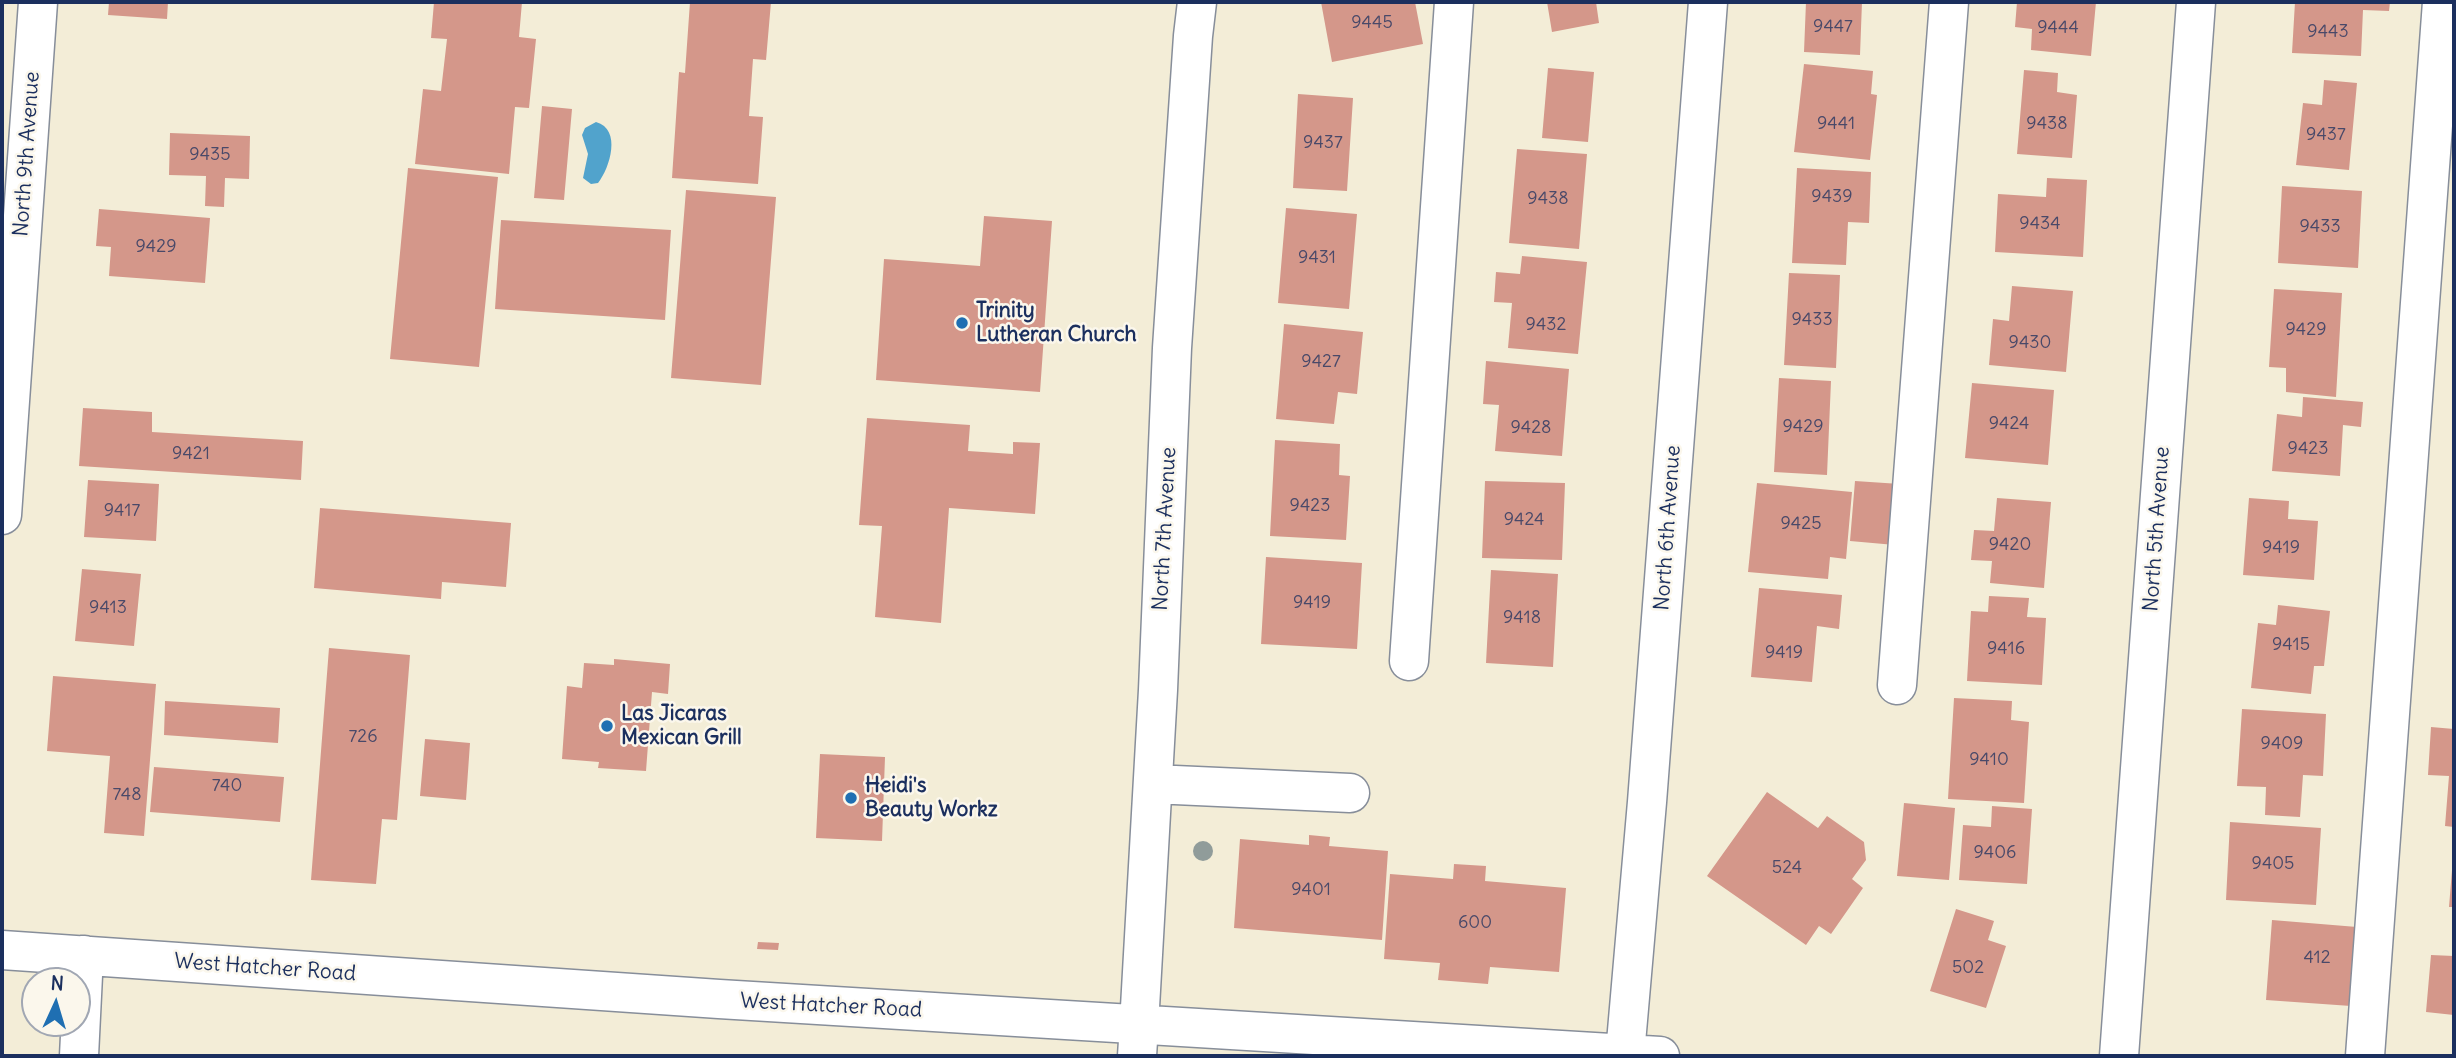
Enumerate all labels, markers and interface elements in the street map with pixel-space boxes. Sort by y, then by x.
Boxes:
house number: 9445 [1351,12,1393,34]
house number: 9447 [1813,16,1853,38]
house number: 9444 [2037,17,2079,39]
house number: 9443 [2307,21,2349,43]
street label: North 9th Avenue [9,71,45,237]
house number: 9441 [1817,113,1855,135]
house number: 9438 [2026,113,2068,135]
house number: 9437 [2306,124,2346,146]
house number: 9437 [1303,132,1343,154]
house number: 9435 [189,144,231,166]
house number: 9439 [1811,186,1853,208]
house number: 9438 [1527,188,1569,210]
house number: 9434 [2019,213,2061,235]
house number: 9433 [2299,216,2341,238]
house number: 9429 [136,236,176,258]
house number: 9431 [1298,247,1336,269]
place label: Trinity Lutheran Church [976,298,1137,348]
house number: 9433 [1791,309,1833,331]
house number: 9432 [1526,314,1566,336]
marker: Trinity Lutheran Church [954,315,970,331]
house number: 9429 [2286,319,2326,341]
house number: 9430 [2009,332,2051,354]
house number: 9427 [1301,351,1341,373]
house number: 9424 [1989,413,2029,435]
house number: 9429 [1783,416,1823,438]
house number: 9428 [1511,417,1551,439]
house number: 9423 [2288,438,2328,460]
house number: 9421 [172,443,210,465]
street label: North 6th Avenue [1650,445,1686,611]
street label: North 5th Avenue [2139,446,2175,612]
street label: North 7th Avenue [1148,447,1182,611]
house number: 9423 [1290,495,1330,517]
house number: 9417 [104,500,140,522]
house number: 9424 [1504,509,1544,531]
house number: 9425 [1781,513,1821,535]
house number: 9420 [1989,534,2031,556]
house number: 9419 [2262,537,2300,559]
house number: 9419 [1293,592,1331,614]
house number: 9413 [89,597,127,619]
house number: 9418 [1503,607,1541,629]
house number: 9415 [2272,634,2310,656]
house number: 9416 [1987,638,2025,660]
house number: 9419 [1765,642,1803,664]
place label: Las Jicaras Mexican Grill [621,701,742,751]
marker: Las Jicaras Mexican Grill [599,718,615,734]
house number: 726 [348,726,378,748]
house number: 9409 [2261,733,2303,755]
house number: 9410 [1969,749,2009,771]
place label: Heidi's Beauty Workz [865,773,998,823]
house number: 740 [212,775,242,797]
house number: 748 [112,784,142,806]
marker: Heidi's Beauty Workz [843,790,859,806]
house number: 9406 [1974,842,2016,864]
house number: 9405 [2252,853,2294,875]
house number: 524 [1772,857,1802,879]
house number: 9401 [1291,879,1331,901]
house number: 600 [1458,912,1492,934]
house number: 412 [2303,947,2331,969]
street label: West Hatcher Road [173,949,357,987]
house number: 502 [1952,957,1984,979]
north arrow [21,967,91,1037]
text: N [50,971,65,995]
street label: West Hatcher Road [739,989,923,1023]

